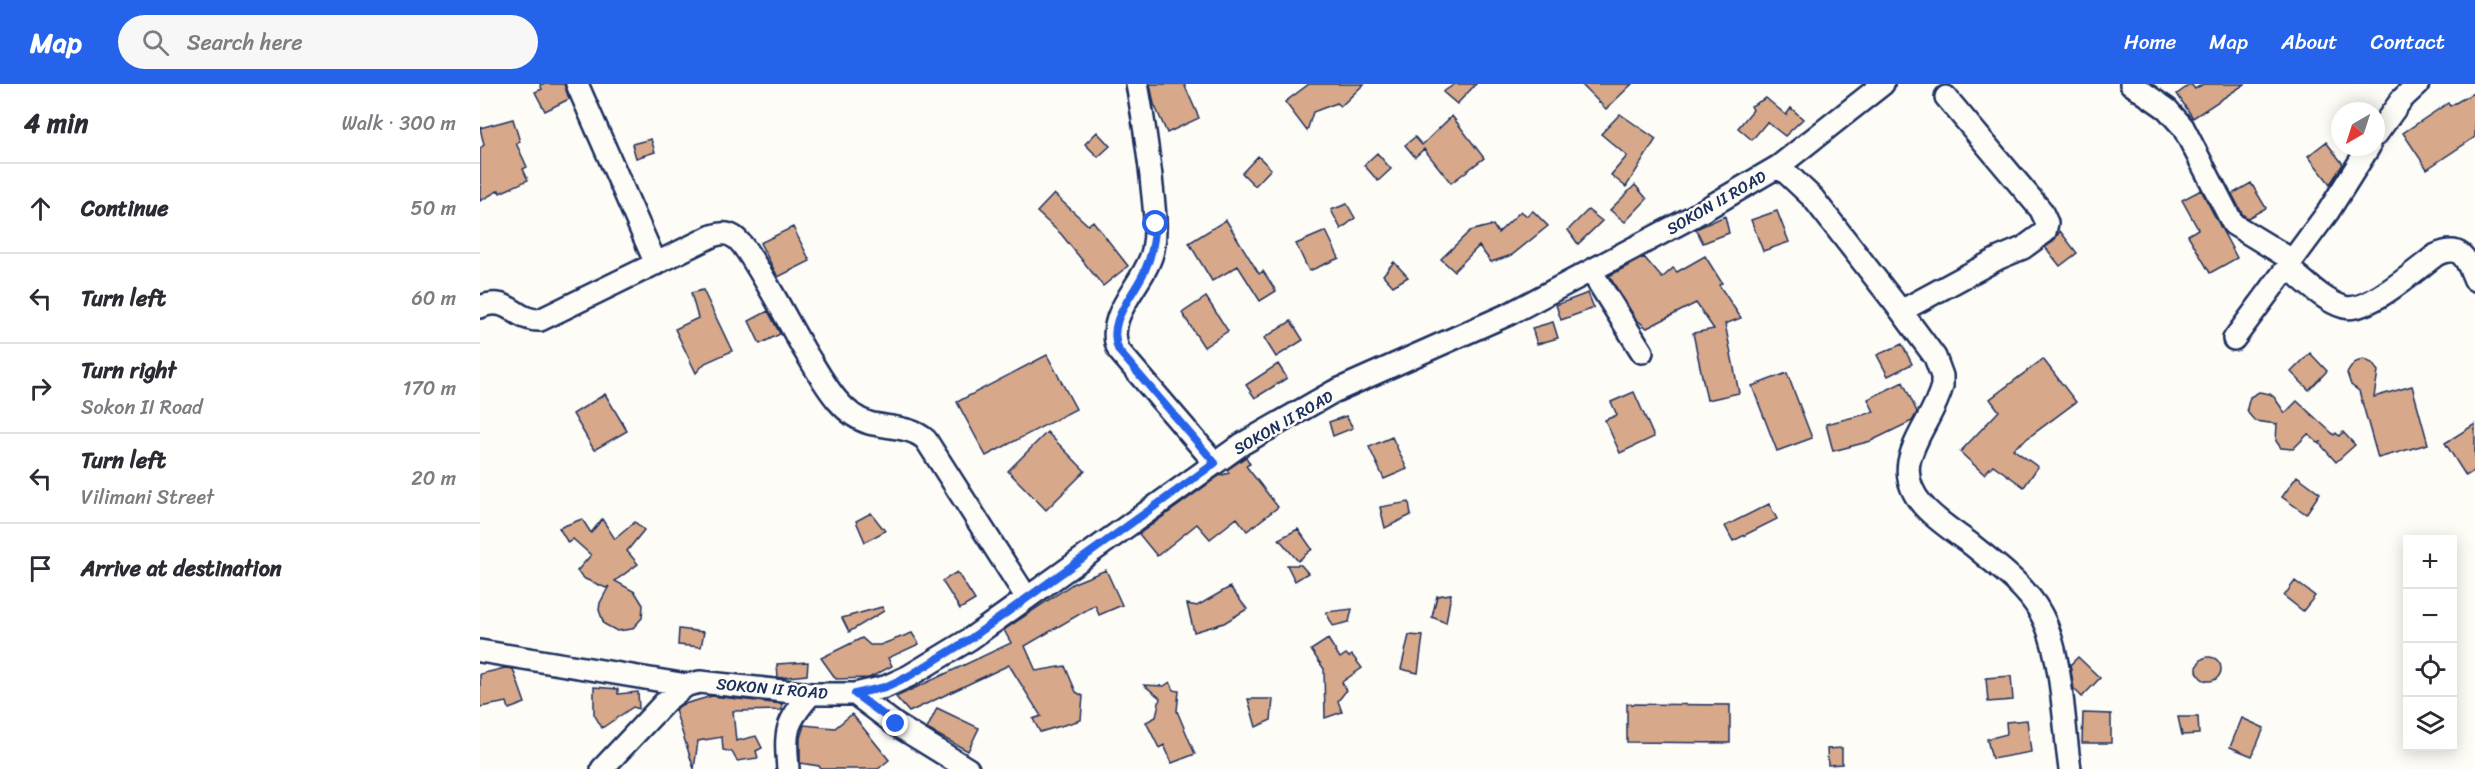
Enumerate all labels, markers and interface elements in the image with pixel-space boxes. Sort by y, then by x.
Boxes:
search box [118,15,538,69]
text: Map [30,18,82,67]
text: Search here [187,23,303,62]
text: Home [2124,23,2176,61]
text: Map [2209,23,2248,61]
text: About [2281,23,2338,61]
text: Contact [2371,23,2445,61]
icon: search [139,26,172,59]
text: 4 min [24,100,88,146]
north arrow [2331,102,2385,156]
text: Walk · 300 m [342,106,456,141]
street label: SOKON II ROAD [1661,162,1772,243]
text: Continue [81,189,169,228]
text: 50 m [411,191,456,226]
icon: ahead [24,192,57,225]
route start [1142,210,1168,236]
text: Turn left [81,279,166,318]
text: 60 m [411,281,456,316]
icon: left [24,282,57,315]
text: Turn right [81,351,176,390]
text: 170 m [403,371,456,406]
icon: right [24,372,57,405]
street label: SOKON II ROAD [1228,382,1339,463]
text: Sokon II Road [81,390,203,425]
text: Turn left [81,441,166,480]
text: 20 m [411,461,456,496]
icon: left [24,462,57,495]
text: Vilimani Street [81,480,214,515]
map controls [2403,535,2457,751]
button: + [2403,535,2457,589]
text: Arrive at destination [81,549,282,588]
icon: arrive [24,552,57,585]
button: − [2403,589,2457,643]
button: locate [2403,643,2457,697]
street label: SOKON II ROAD [715,669,829,708]
button: layers [2403,697,2457,751]
route end [882,710,908,736]

